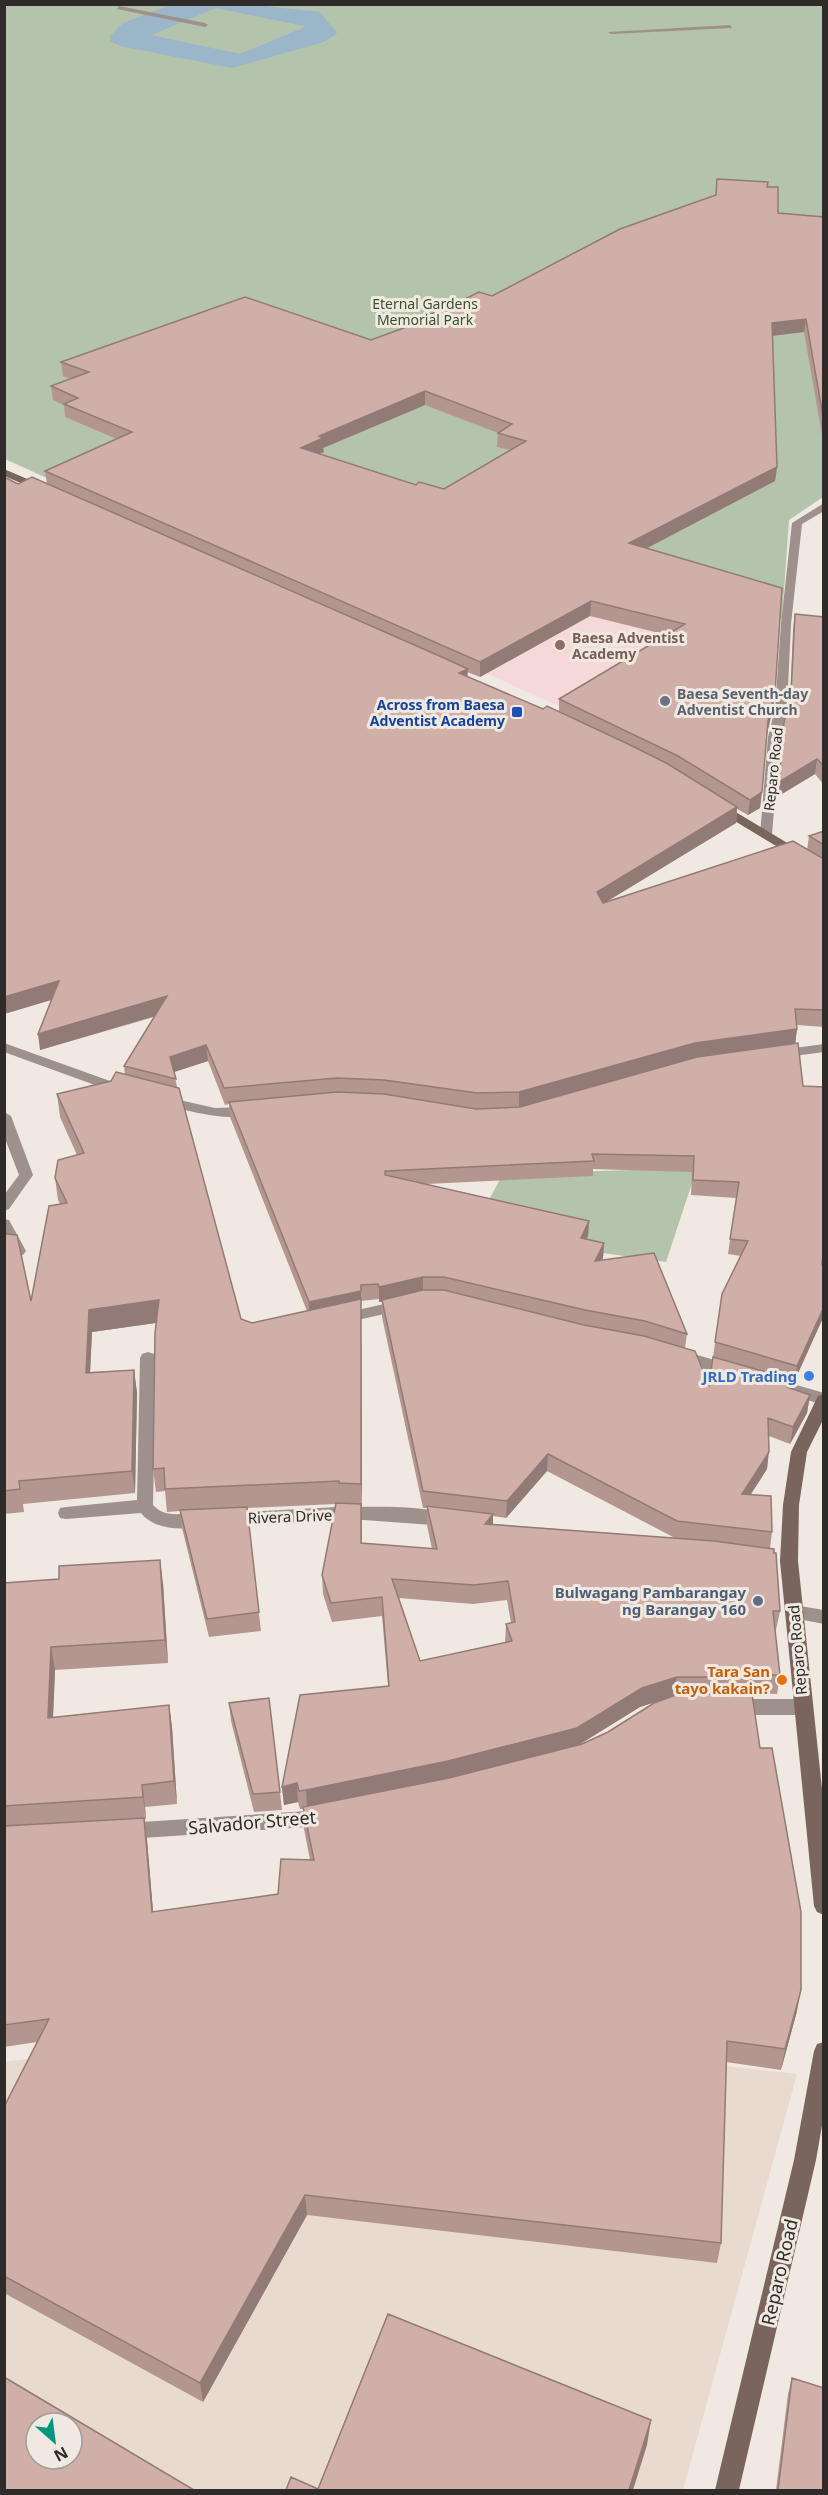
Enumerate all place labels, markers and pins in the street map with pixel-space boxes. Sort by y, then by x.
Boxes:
place label: Baesa Adventist Academy [572,628,684,663]
marker: Baesa Adventist Academy [553,638,567,652]
place label: Baesa Seventh-day Adventist Church [677,684,808,719]
marker: Baesa Seventh-day Adventist Church [658,694,672,708]
place label: Across from Baesa Adventist Academy [370,695,505,730]
marker: Across from Baesa Adventist Academy [510,705,524,719]
place label: JRLD Trading [700,1366,797,1386]
marker: JRLD Trading [802,1369,816,1383]
place label: Bulwagang Pambarangay ng Barangay 160 [555,1582,746,1619]
marker: Bulwagang Pambarangay ng Barangay 160 [751,1594,765,1608]
place label: Tara San tayo kakain? [675,1661,770,1698]
marker: Tara San tayo kakain? [775,1673,789,1687]

